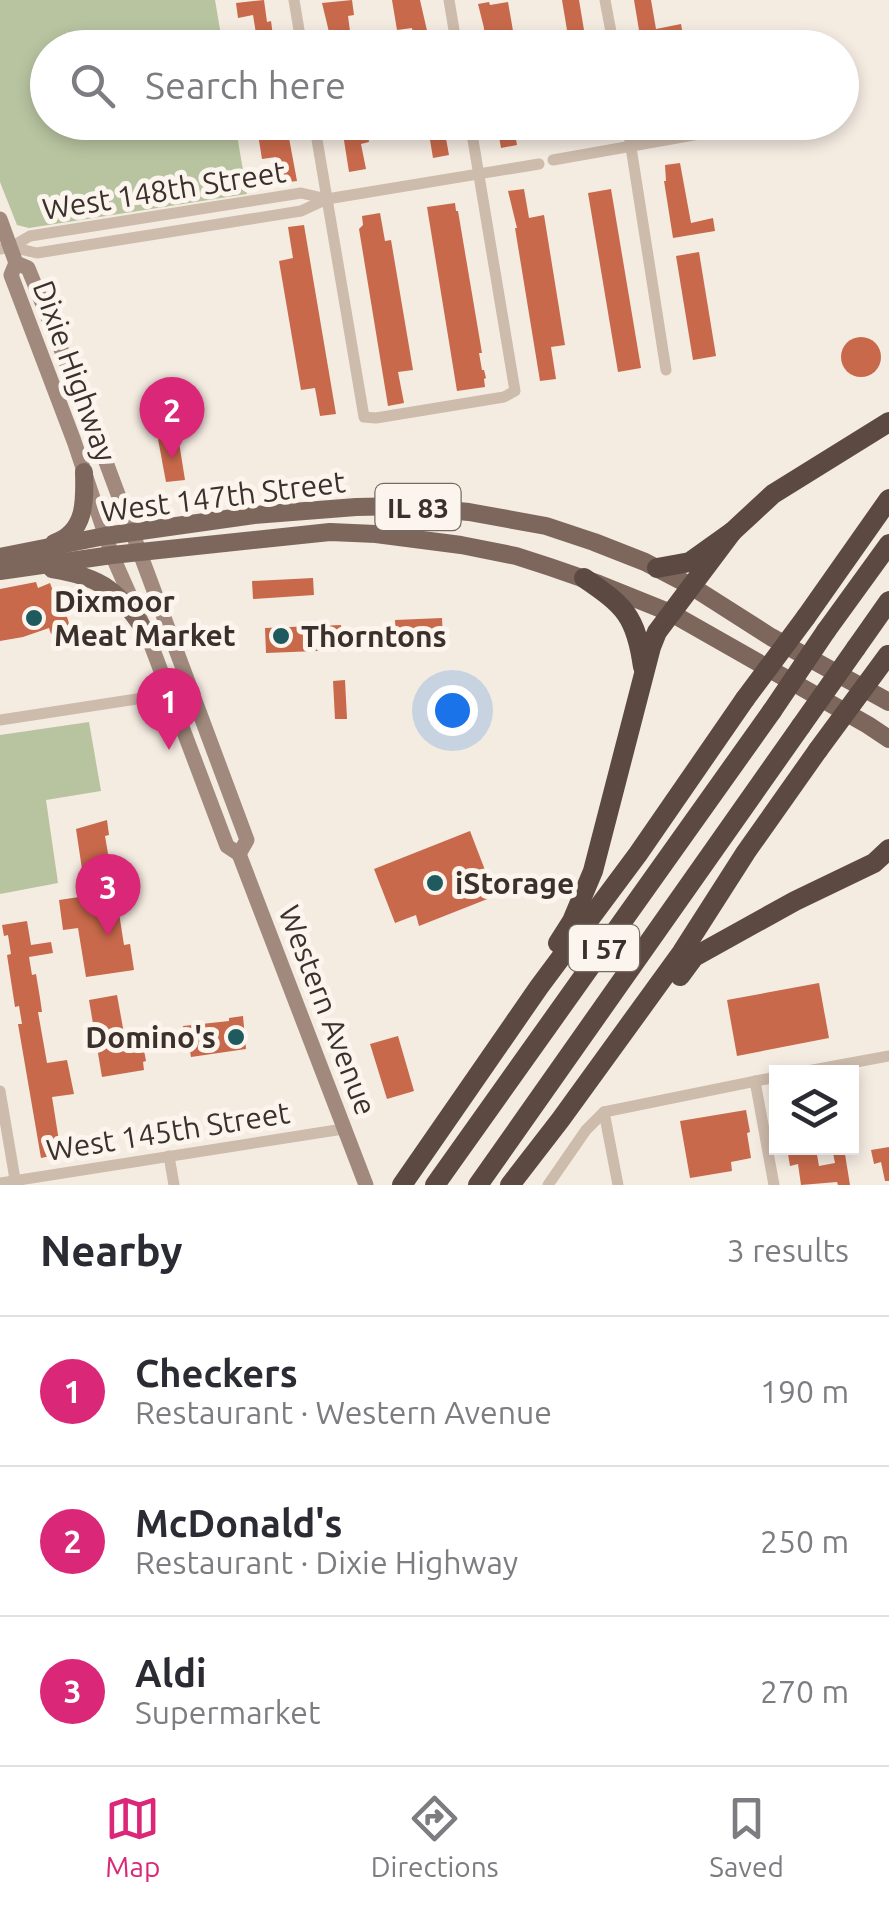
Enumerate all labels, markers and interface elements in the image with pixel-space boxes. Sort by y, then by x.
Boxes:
search box [30,30,859,140]
icon: search [65,58,120,113]
text: Search here [145,64,346,106]
street label: West 148th Street [40,154,288,226]
street label: Dixie Highway [27,276,123,466]
pin: 2 [140,376,204,459]
street label: West 147th Street [99,464,347,528]
road number: IL 83 [376,484,460,530]
place label: Dixmoor Meat Market [54,584,236,652]
marker: Dixmoor Meat Market [23,607,45,629]
place label: Thorntons [301,619,447,653]
marker: Thorntons [270,625,292,647]
pin: 1 [136,668,202,750]
your location [427,685,478,736]
pin: 3 [76,854,140,936]
place label: iStorage [455,866,574,900]
marker: iStorage [424,872,446,894]
street label: Western Avenue [272,900,384,1120]
road number: I 57 [569,925,639,971]
place label: Domino's [85,1020,216,1054]
marker: Domino's [225,1026,247,1048]
map controls [769,1065,859,1155]
button: layers [769,1065,859,1155]
street label: West 145th Street [44,1095,292,1167]
text: Nearby [40,1227,183,1274]
text: 3 results [727,1232,849,1268]
text: Checkers [135,1352,298,1394]
text: 1 [63,1373,82,1409]
text: 190 m [760,1373,849,1409]
text: Restaurant · Western Avenue [135,1394,552,1430]
text: McDonald's [135,1502,342,1544]
text: 2 [63,1523,82,1559]
text: 250 m [760,1523,849,1559]
text: Restaurant · Dixie Highway [135,1544,518,1580]
text: Aldi [135,1652,207,1694]
text: 3 [63,1673,82,1709]
text: 270 m [760,1673,849,1709]
text: Supermarket [135,1694,321,1730]
tab: Map [105,1791,160,1882]
tab: Directions [371,1791,499,1882]
tab: Saved [709,1791,784,1882]

